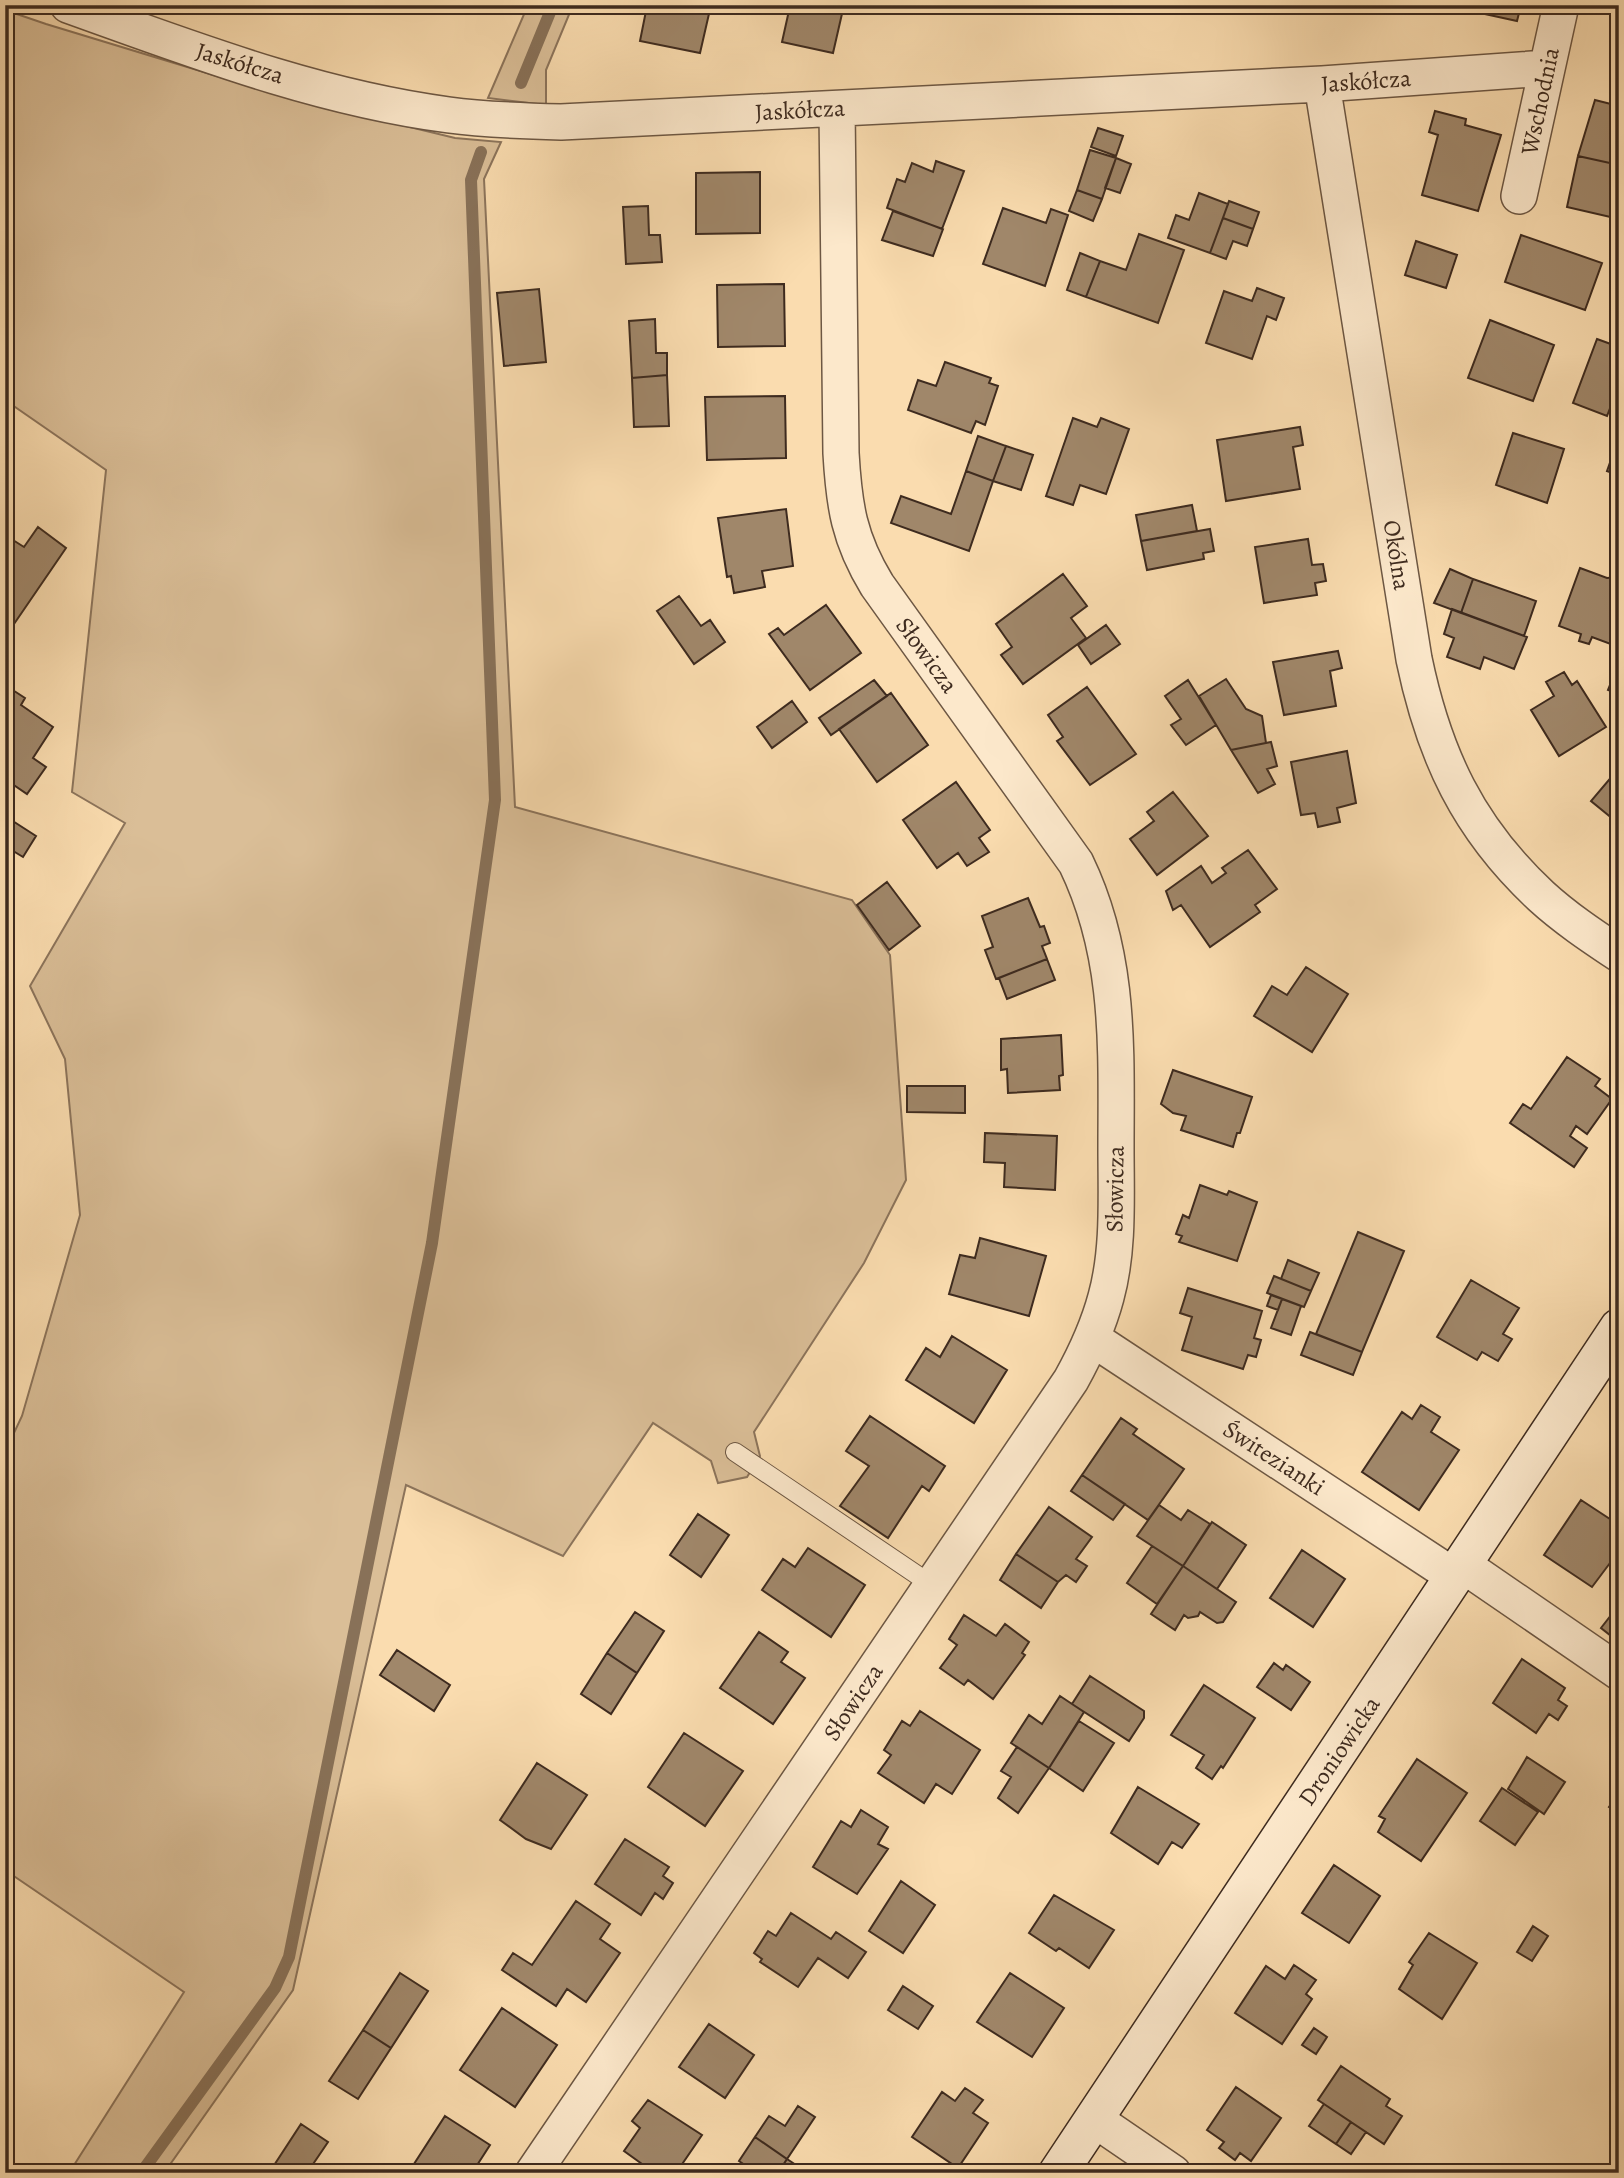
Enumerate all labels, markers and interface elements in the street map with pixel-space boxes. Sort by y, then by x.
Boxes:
street label: Jaskółcza [192,35,289,92]
street label: Wschodnia [1513,43,1567,159]
street label: Jaskółcza [1320,62,1413,100]
street label: Jaskółcza [754,92,847,128]
street label: Okólna [1376,518,1418,593]
street label: Słowicza [889,611,966,700]
street label: Słowicza [1098,1145,1132,1233]
street label: Świtezianki [1217,1413,1331,1503]
street label: Słowicza [816,1656,891,1747]
street label: Droniowicka [1291,1689,1388,1812]

